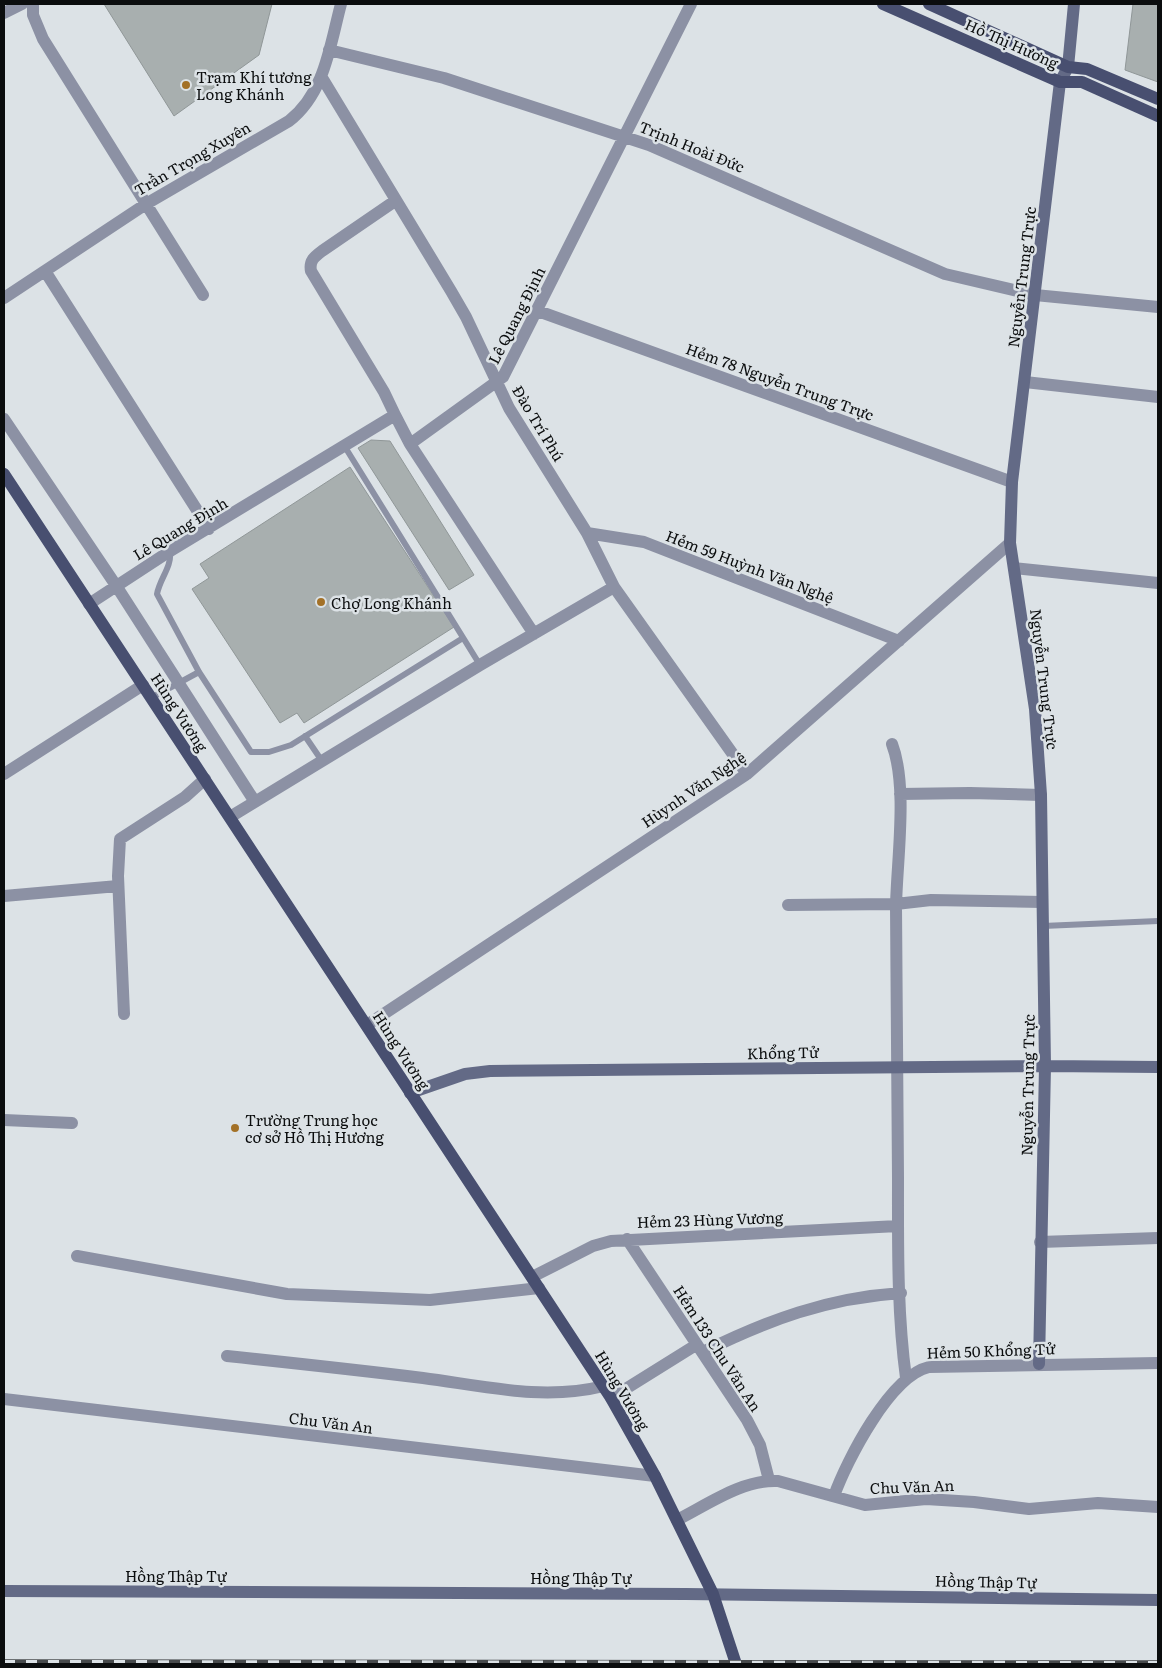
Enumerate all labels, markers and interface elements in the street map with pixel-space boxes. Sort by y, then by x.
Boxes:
street label: Hồ Thị Hương [962,12,1063,74]
place label: Trạm Khí tương Long Khánh [196,65,312,105]
marker: Trạm Khí tương Long Khánh [180,79,192,91]
street label: Trịnh Hoài Đức [636,114,749,178]
street label: Trần Trọng Xuyên [129,115,255,201]
street label: Nguyễn Trung Trực [1001,205,1041,349]
street label: Lê Quang Định [482,262,551,368]
street label: Hẻm 78 Nguyễn Trung Trực [683,336,878,426]
street label: Đào Trí Phú [507,381,571,466]
street label: Lê Quang Định [128,491,232,565]
street label: Hẻm 59 Huỳnh Văn Nghệ [663,523,837,609]
place label: Chợ Long Khánh [331,591,452,614]
marker: Chợ Long Khánh [315,596,327,608]
street label: Nguyễn Trung Trực [1025,607,1065,751]
street label: Hùng Vương [146,668,215,757]
street label: Hùynh Văn Nghệ [636,745,750,833]
street label: Hùng Vương [368,1006,437,1095]
street label: Nguyễn Trung Trực [1014,1013,1040,1156]
street label: Khổng Tử [747,1040,820,1064]
place label: Trường Trung học cơ sở Hồ Thị Hương [245,1108,385,1148]
marker: Trường Trung học cơ sở Hồ Thị Hương [229,1122,241,1134]
street label: Hẻm 23 Hùng Vương [636,1205,784,1233]
street label: Hẻm 133 Chu Văn An [668,1280,768,1416]
street label: Hẻm 50 Khổng Tử [926,1336,1057,1364]
street label: Hùng Vương [590,1345,656,1435]
street label: Chu Văn An [288,1405,374,1439]
street label: Chu Văn An [869,1473,955,1499]
street label: Hồng Thập Tự [125,1564,228,1587]
street label: Hồng Thập Tự [530,1566,633,1589]
street label: Hồng Thập Tự [935,1569,1038,1593]

